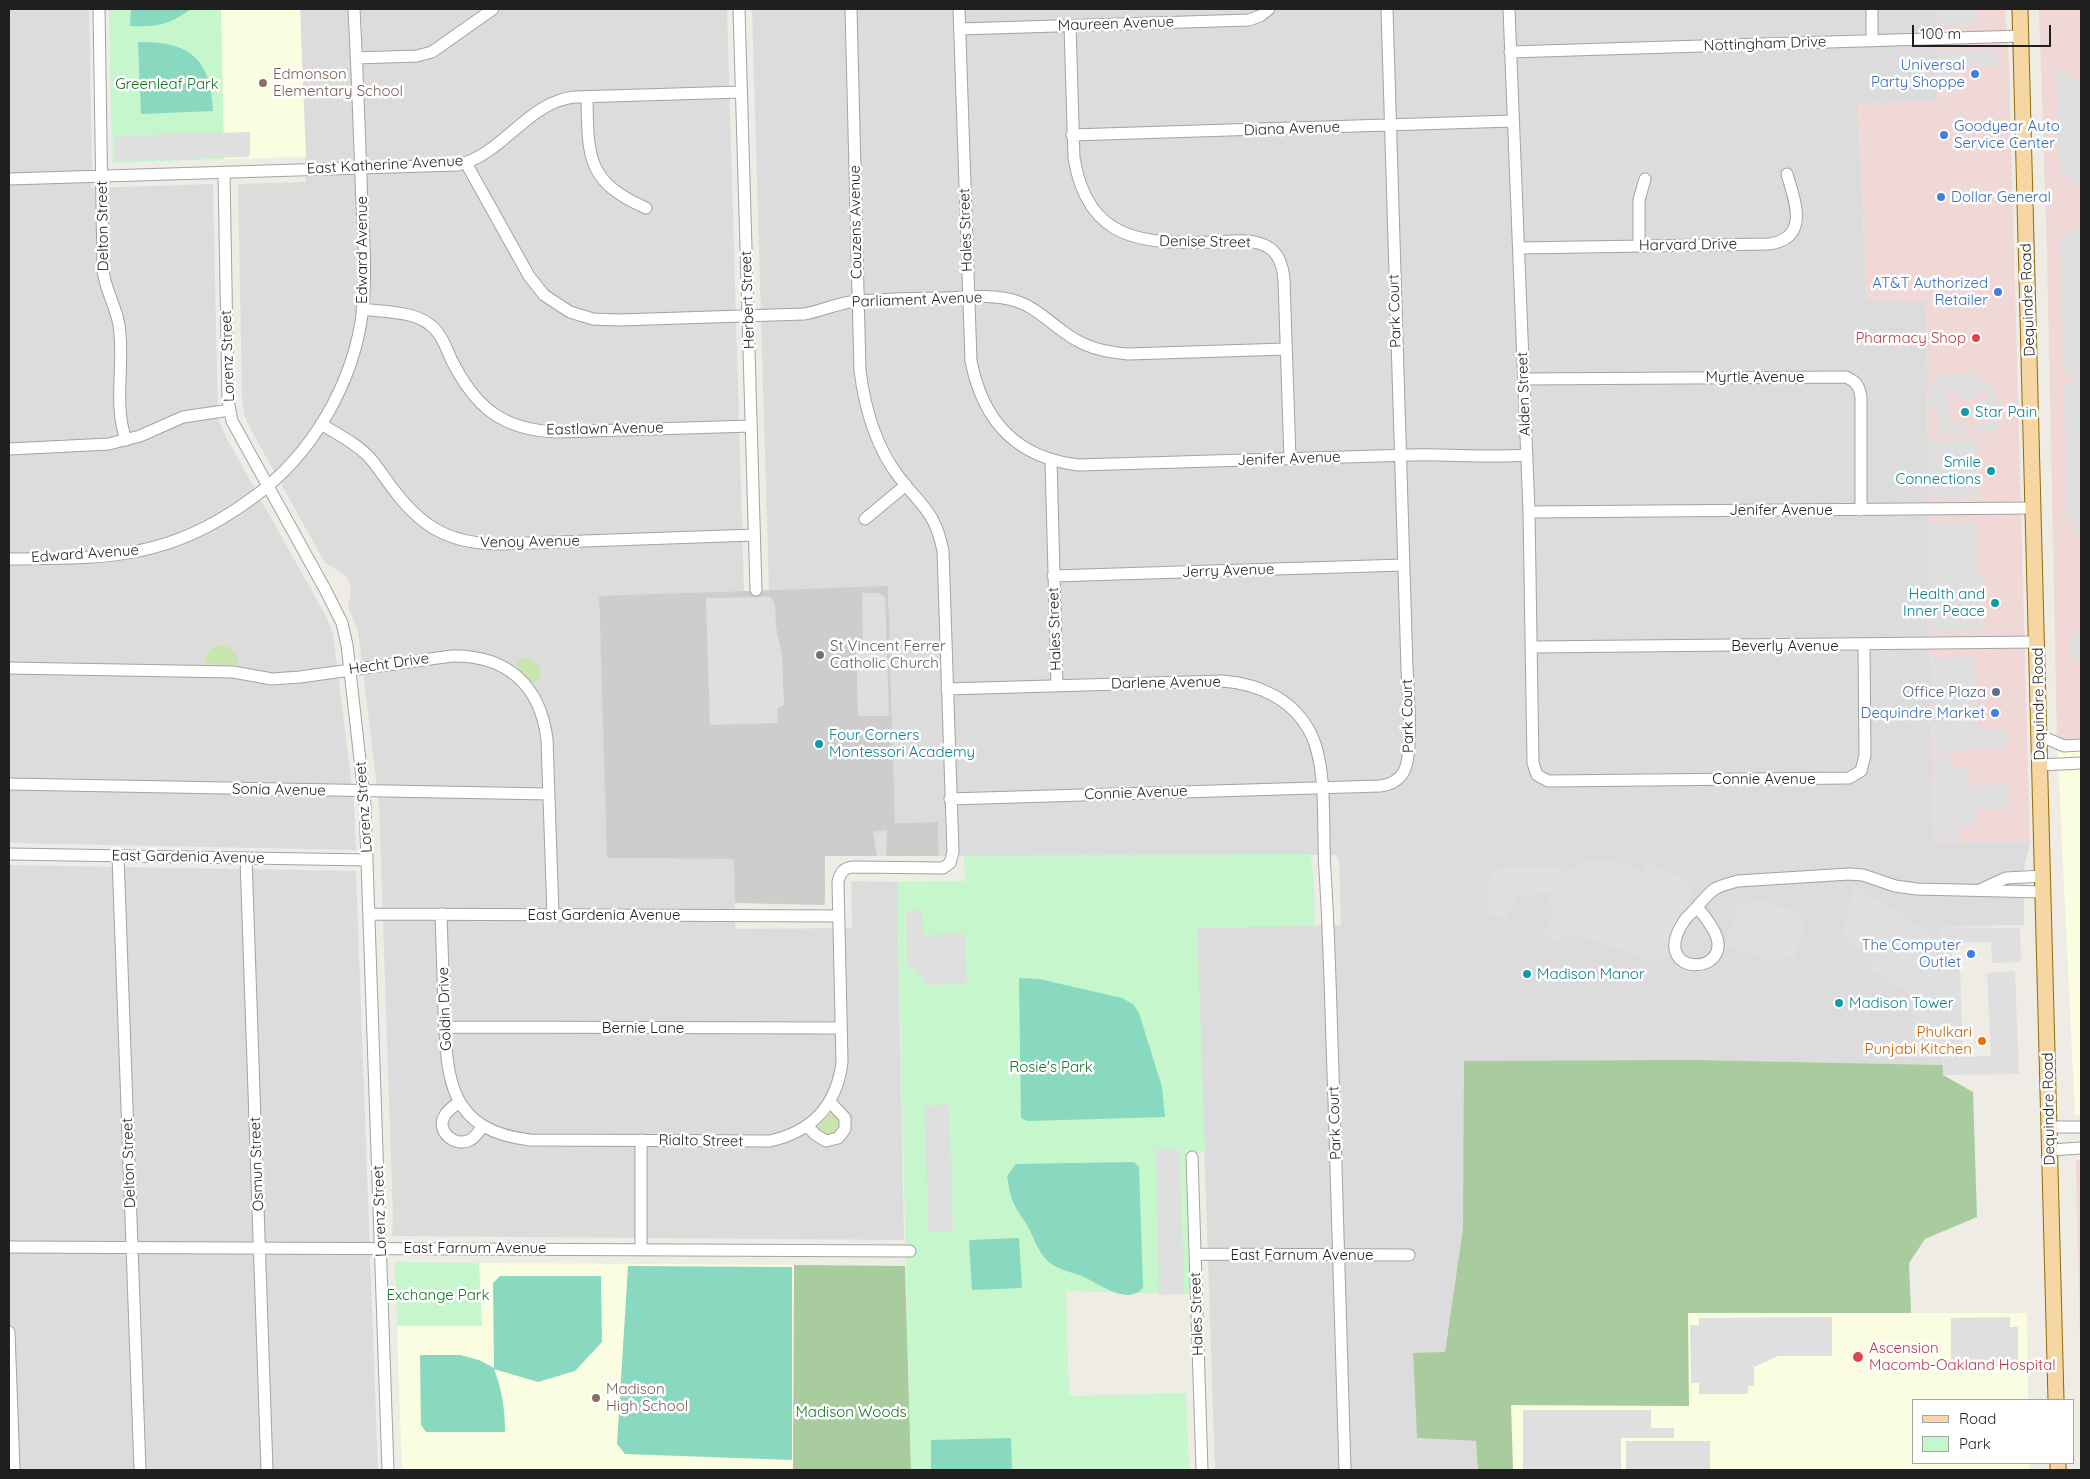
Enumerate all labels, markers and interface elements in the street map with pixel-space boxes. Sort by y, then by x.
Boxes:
street label: Maureen Avenue [1058,13,1174,35]
scale bar [1915,15,2054,47]
text: 100 m [1920,24,1961,43]
street label: Nottingham Drive [1703,33,1827,55]
place label: Universal Party Shoppe [1871,56,1965,91]
place label: Edmonson Elementary School [273,65,403,100]
marker: Universal Party Shoppe [1969,68,1981,80]
park label: Greenleaf Park [115,75,219,93]
marker: Edmonson Elementary School [257,77,269,89]
place label: Goodyear Auto Service Center [1954,117,2060,152]
street label: Diana Avenue [1244,118,1340,140]
marker: Goodyear Auto Service Center [1938,129,1950,141]
street label: East Katherine Avenue [306,152,464,178]
street label: Couzens Avenue [846,165,866,279]
street label: Delton Street [93,181,113,271]
street label: Hales Street [956,188,976,272]
place label: Dollar General [1951,188,2051,206]
marker: Dollar General [1935,191,1947,203]
street label: Edward Avenue [353,196,371,304]
street label: Denise Street [1159,232,1251,252]
street label: Harvard Drive [1639,235,1737,255]
street label: Dequindre Road [2017,243,2039,357]
street label: Herbert Street [737,250,759,350]
street label: Park Court [1385,274,1405,348]
place label: AT&T Authorized Retailer [1872,274,1988,309]
marker: AT&T Authorized Retailer [1992,286,2004,298]
street label: Parliament Avenue [851,289,983,311]
street label: Lorenz Street [217,310,239,402]
place label: Pharmacy Shop [1855,329,1966,347]
marker: Pharmacy Shop [1970,332,1982,344]
street label: Alden Street [1514,352,1534,436]
street label: Myrtle Avenue [1706,368,1804,386]
place label: Star Pain [1975,403,2037,421]
marker: Star Pain [1959,406,1971,418]
street label: Eastlawn Avenue [546,419,664,439]
street label: Jenifer Avenue [1237,448,1341,470]
place label: Smile Connections [1896,453,1981,488]
marker: Smile Connections [1985,465,1997,477]
street label: Jenifer Avenue [1729,501,1833,519]
street label: Venoy Avenue [480,532,580,552]
street label: Edward Avenue [31,541,139,567]
street label: Jerry Avenue [1181,560,1275,582]
place label: Health and Inner Peace [1903,585,1985,620]
street label: Hales Street [1045,587,1065,671]
marker: Health and Inner Peace [1989,597,2001,609]
place label: St Vincent Ferrer Catholic Church [830,637,946,672]
street label: Beverly Avenue [1731,637,1839,655]
street label: Dequindre Road [2029,647,2049,761]
street label: Hecht Drive [348,649,430,679]
marker: St Vincent Ferrer Catholic Church [814,649,826,661]
street label: Darlene Avenue [1111,673,1221,693]
street label: Park Court [1398,679,1418,753]
place label: Office Plaza [1902,683,1986,701]
marker: Office Plaza [1990,686,2002,698]
place label: Dequindre Market [1860,704,1985,722]
marker: Dequindre Market [1989,707,2001,719]
place label: Four Corners Montessori Academy [829,726,975,761]
marker: Four Corners Montessori Academy [813,738,825,750]
street label: Lorenz Street [352,761,376,853]
street label: Connie Avenue [1712,770,1816,788]
street label: Sonia Avenue [232,780,326,800]
street label: Connie Avenue [1084,782,1188,804]
street label: East Gardenia Avenue [111,847,265,867]
street label: East Gardenia Avenue [528,906,680,924]
place label: The Computer Outlet [1861,936,1961,971]
marker: The Computer Outlet [1965,948,1977,960]
place label: Madison Manor [1537,965,1645,983]
street label: Goldin Drive [435,967,455,1051]
marker: Madison Manor [1521,968,1533,980]
place label: Madison Tower [1849,994,1954,1012]
marker: Madison Tower [1833,997,1845,1009]
street label: Bernie Lane [602,1019,684,1037]
place label: Phulkari Punjabi Kitchen [1865,1023,1972,1058]
marker: Phulkari Punjabi Kitchen [1976,1035,1988,1047]
street label: Dequindre Road [2039,1052,2059,1166]
park label: Rosie's Park [1009,1058,1093,1076]
street label: Park Court [1325,1086,1345,1160]
street label: Osmun Street [246,1116,268,1212]
street label: Delton Street [118,1117,140,1209]
street label: Rialto Street [658,1131,744,1151]
street label: Lorenz Street [369,1165,391,1257]
street label: East Farnum Avenue [403,1239,547,1257]
street label: East Farnum Avenue [1230,1246,1374,1264]
street label: Hales Street [1187,1272,1207,1356]
park label: Exchange Park [386,1286,490,1304]
place label: Ascension Macomb-Oakland Hospital [1869,1339,2056,1374]
marker: Ascension Macomb-Oakland Hospital [1851,1350,1865,1364]
place label: Madison High School [606,1380,688,1415]
marker: Madison High School [590,1392,602,1404]
legend [1912,1399,2075,1464]
park label: Madison Woods [795,1403,907,1421]
text: Road [1959,1409,1996,1428]
text: Park [1959,1434,1991,1453]

